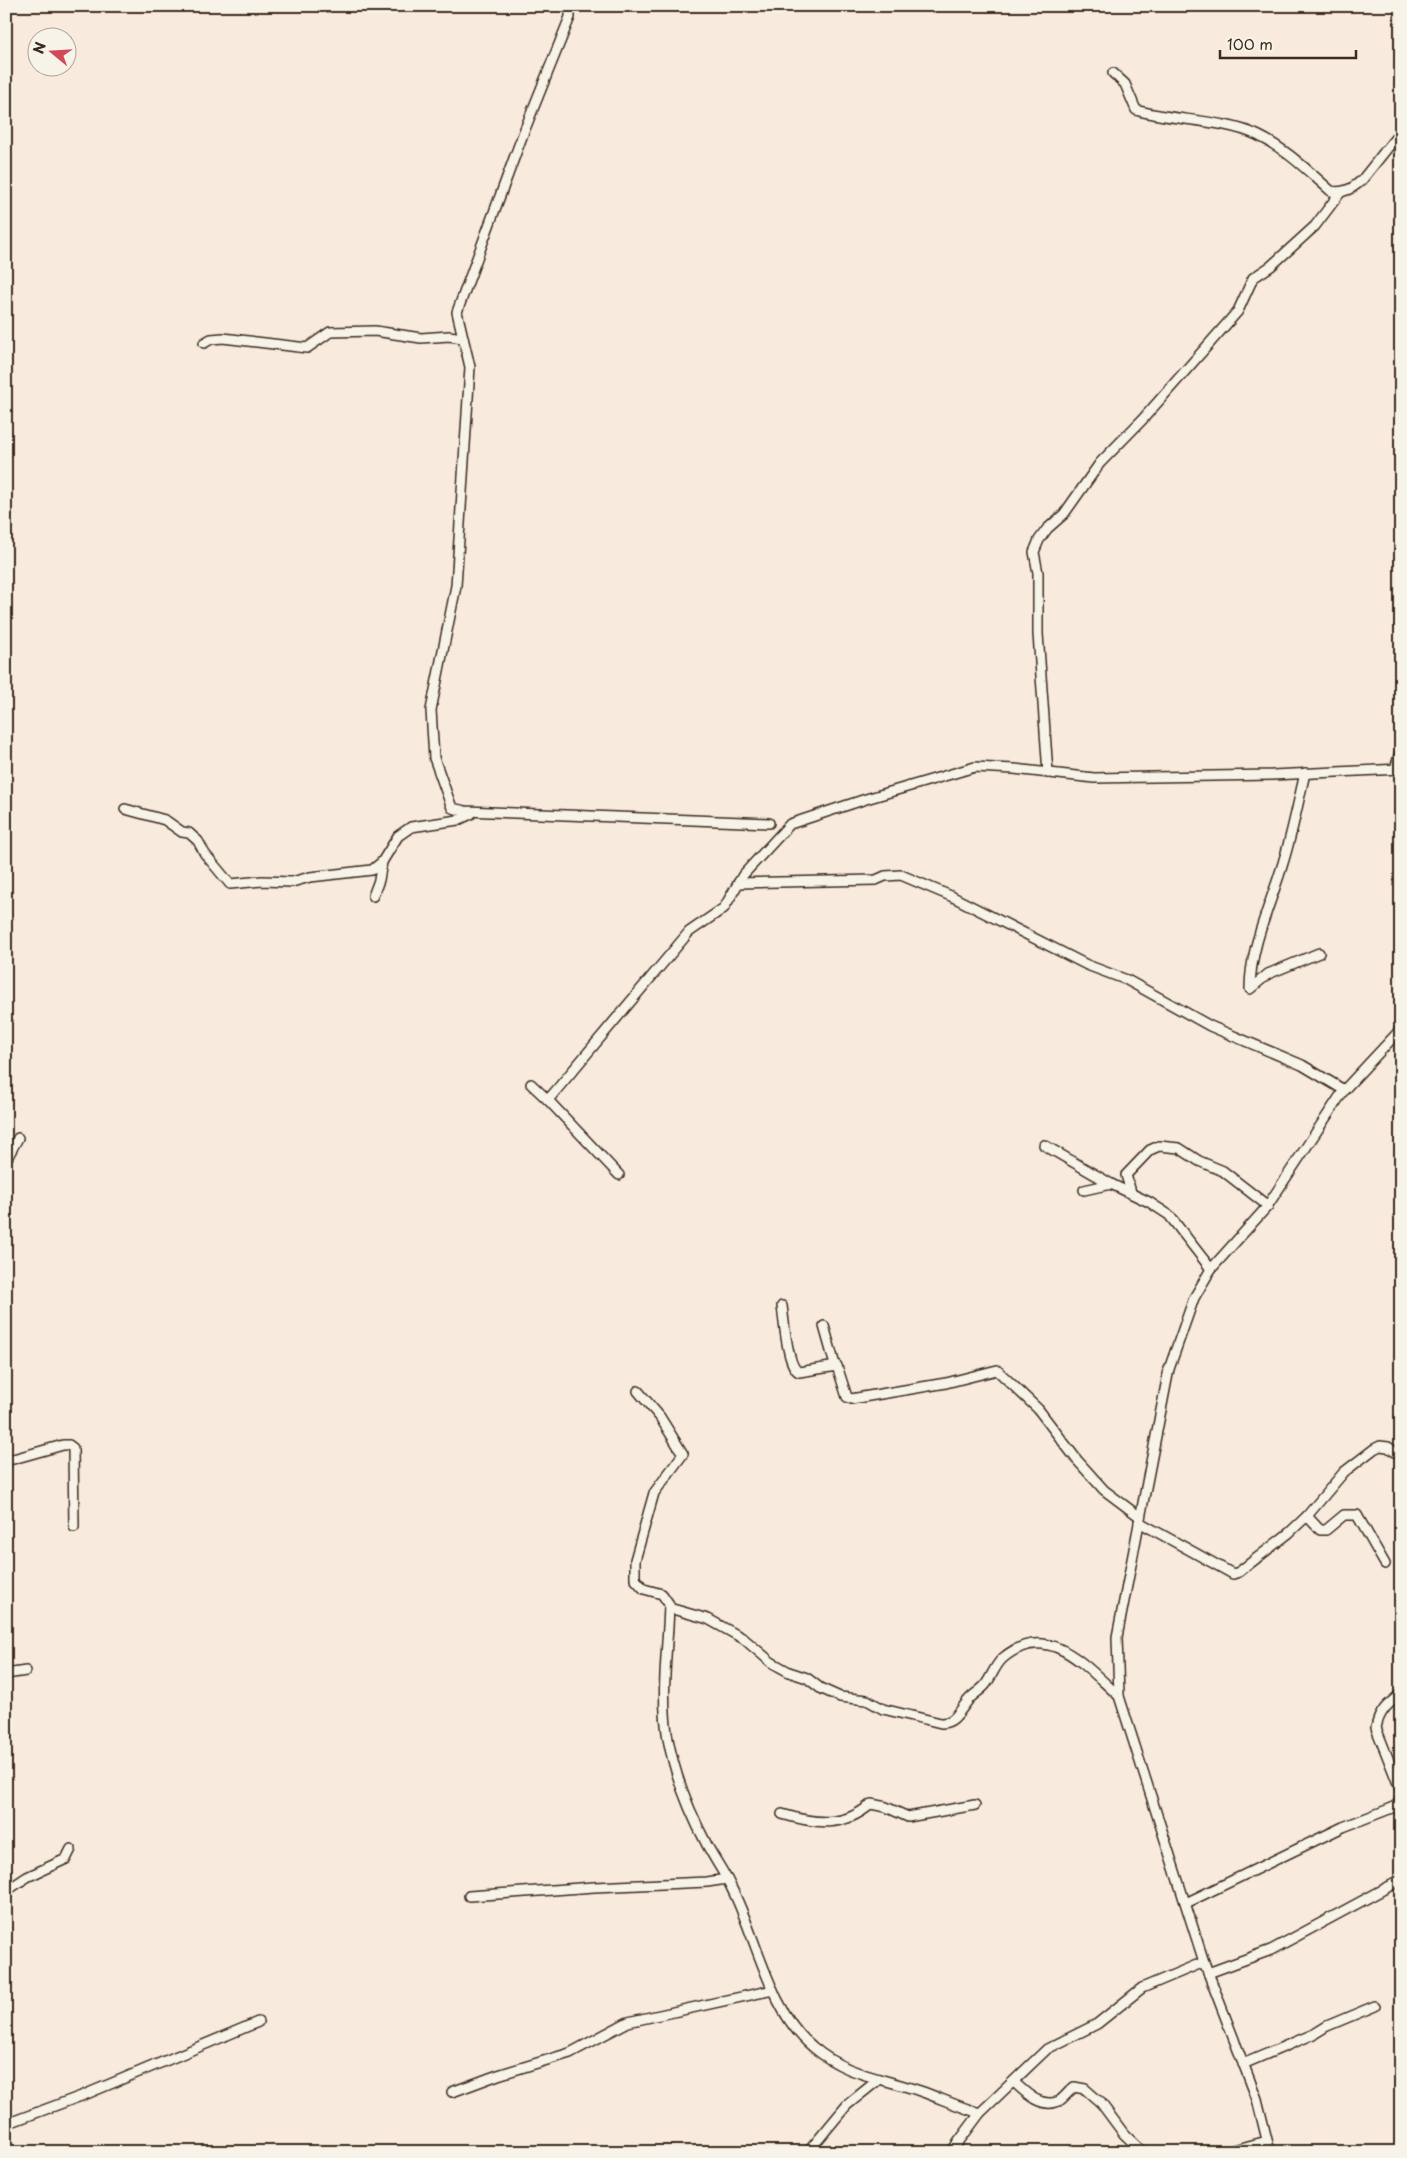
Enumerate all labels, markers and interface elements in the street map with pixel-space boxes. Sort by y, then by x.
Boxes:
north arrow [28,28,78,78]
scale bar [1220,28,1356,60]
text: 100 m [1227,32,1273,55]
text: N [27,39,51,56]

